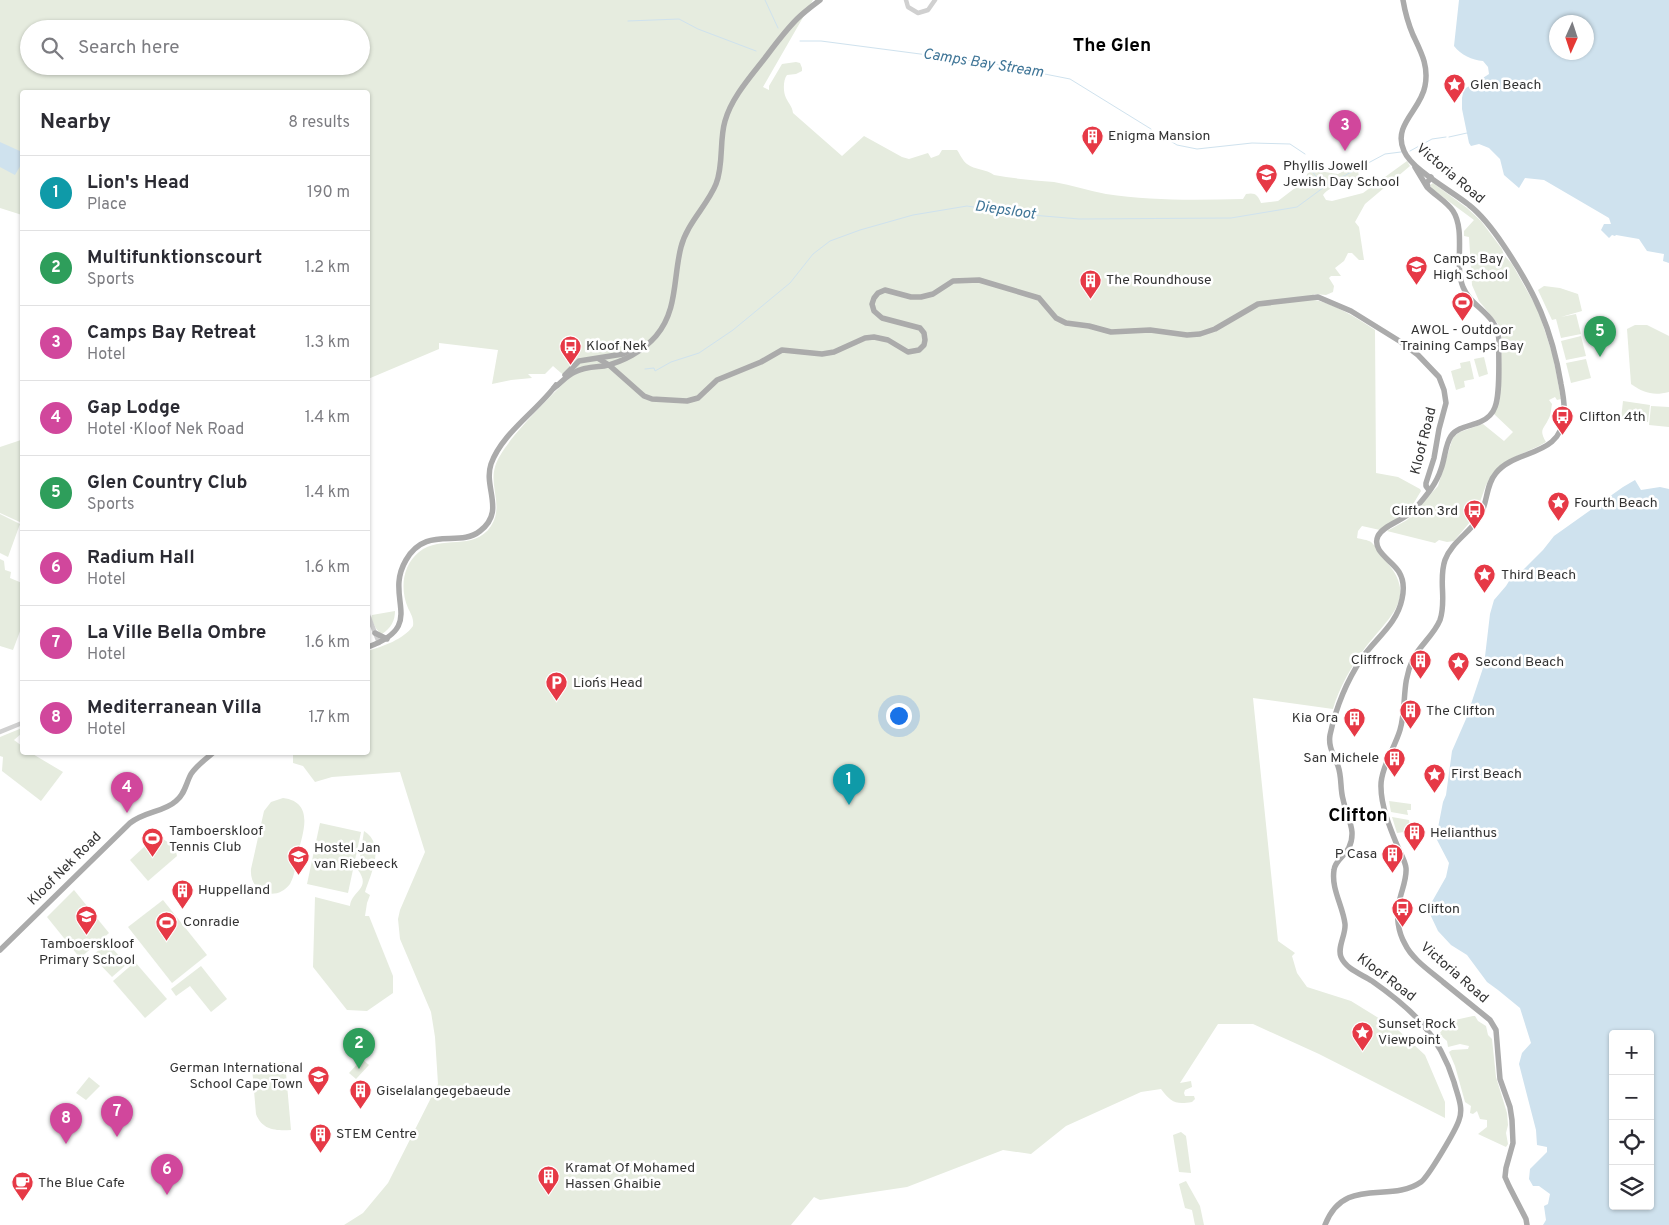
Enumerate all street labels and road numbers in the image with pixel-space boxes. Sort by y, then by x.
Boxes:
street label: Victoria Road [1412,140,1488,208]
street label: Kloof Road [1407,405,1441,477]
street label: Kloof Nek Road [25,829,105,909]
street label: Victoria Road [1417,939,1491,1007]
street label: Kloof Road [1353,950,1419,1006]

